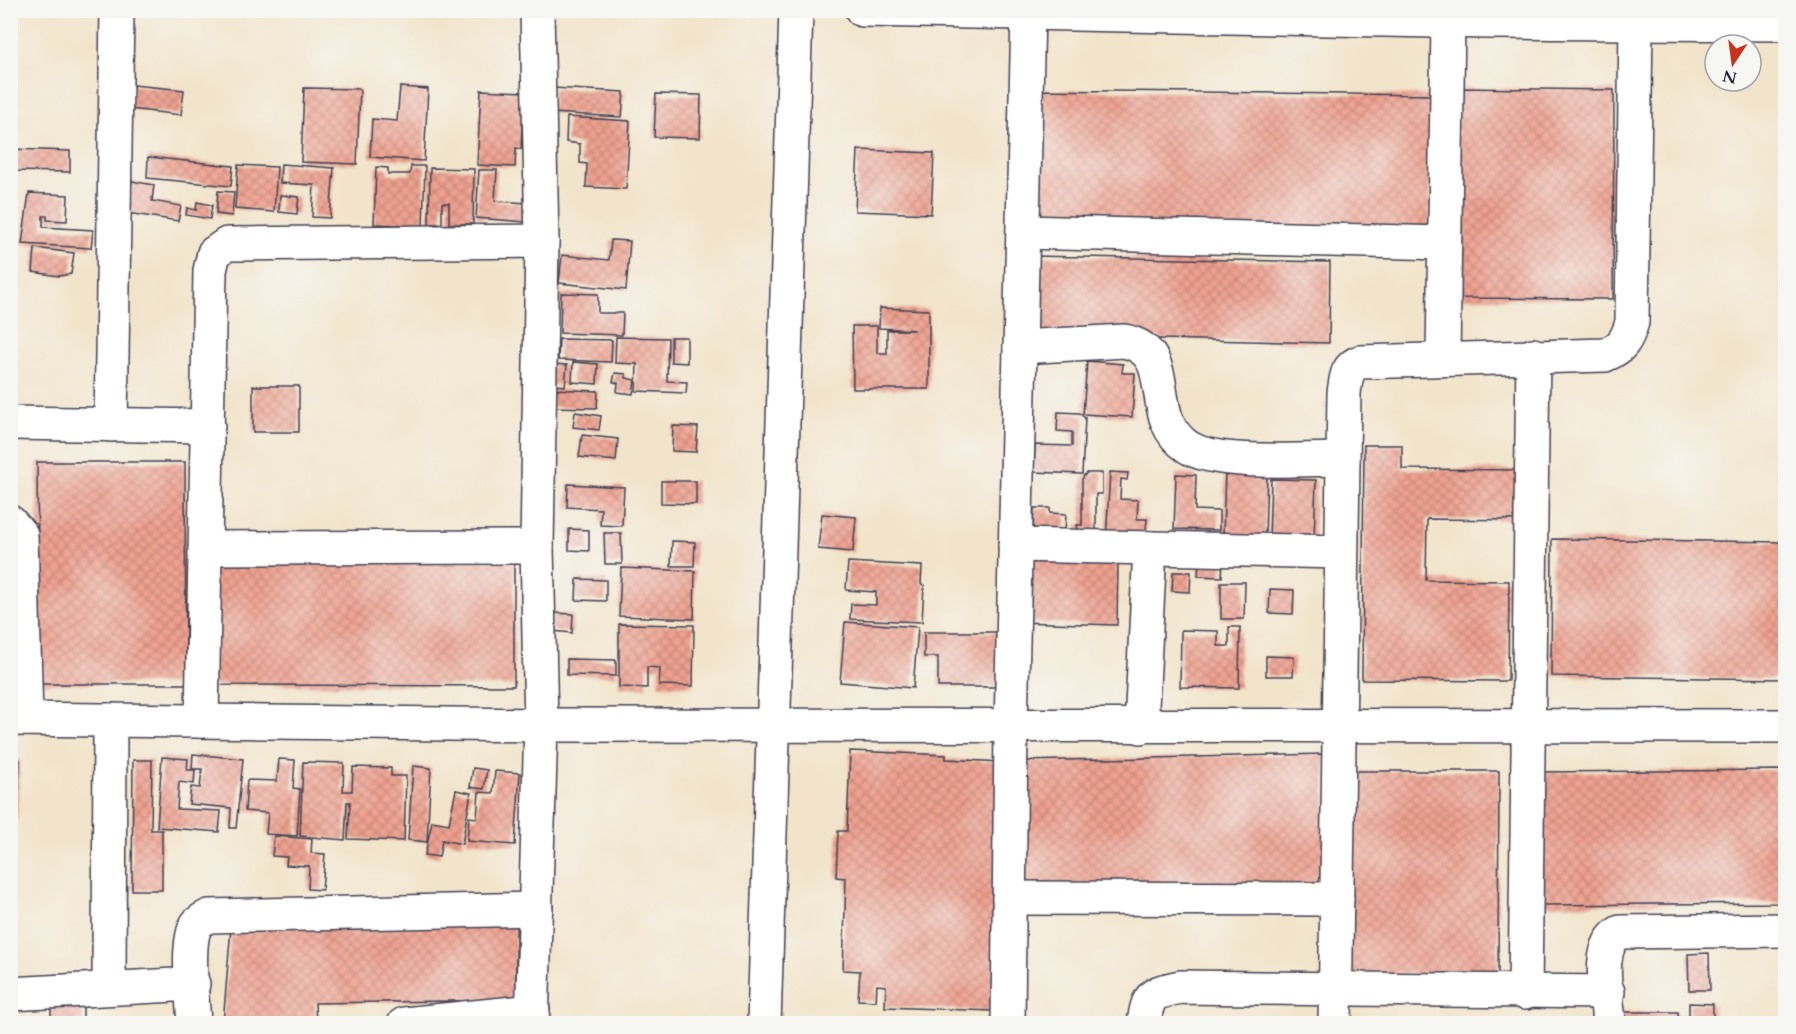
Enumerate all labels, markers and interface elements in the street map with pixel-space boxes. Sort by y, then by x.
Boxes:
north arrow [1703,33,1763,93]
text: N [1721,64,1739,89]

